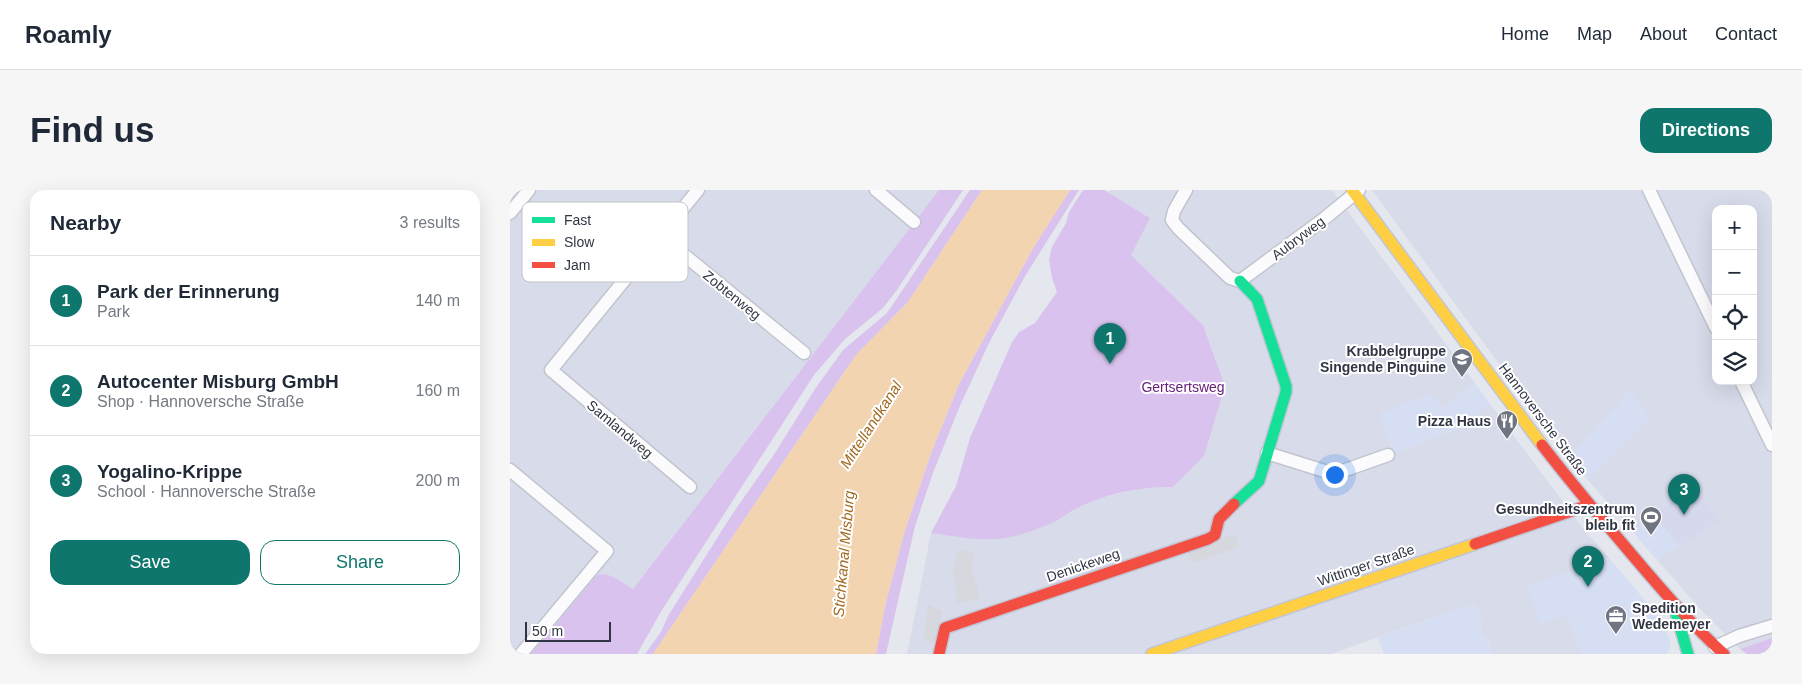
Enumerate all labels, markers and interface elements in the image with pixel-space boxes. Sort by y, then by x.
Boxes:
text: Roamly [25,21,112,48]
text: Home [1501,24,1549,44]
text: Map [1577,24,1612,44]
text: About [1640,24,1687,44]
text: Contact [1715,24,1777,44]
button: Directions [1640,108,1772,153]
text: Find us [30,110,154,149]
legend [522,202,688,282]
map controls [1712,205,1757,385]
button: + [1712,205,1757,250]
text: Nearby [50,211,121,234]
text: Fast [564,212,591,228]
street label: Aubryweg [1268,213,1328,263]
text: 3 results [400,214,460,231]
text: Slow [564,234,595,250]
button: − [1712,250,1757,295]
text: Jam [564,257,590,273]
street label: Zobtenweg [700,267,764,323]
text: Park der Erinnerung [97,281,280,302]
text: 1 [62,292,70,309]
text: 140 m [416,292,460,309]
button: locate [1712,295,1757,340]
text: Park [97,303,130,320]
pin: 1 [1094,323,1126,364]
button: layers [1712,340,1757,385]
place label: Krabbelgruppe Singende Pinguine [1320,343,1446,375]
school or university icon: Krabbelgruppe Singende Pinguine [1450,347,1474,378]
street label: Hannoversche Straße [1496,360,1590,478]
text: Autocenter Misburg GmbH [97,371,339,392]
water label: Mittellandkanal [836,378,905,471]
park label: Gertsertsweg [1141,379,1225,395]
text: 2 [62,382,70,399]
text: 160 m [416,382,460,399]
text: Shop · Hannoversche Straße [97,393,304,410]
street label: Samlandweg [584,397,656,461]
restaurant icon: Pizza Haus [1495,409,1519,440]
place label: Pizza Haus [1418,413,1491,429]
text: Yogalino-Krippe [97,461,242,482]
your location [1322,462,1348,488]
text: 3 [62,472,70,489]
text: 200 m [416,472,460,489]
pin: 3 [1668,474,1700,515]
text: School · Hannoversche Straße [97,483,316,500]
water label: Stichkanal Misburg [830,489,858,618]
place label: Gesundheitszentrum bleib fit [1496,501,1635,533]
sports icon: Gesundheitszentrum bleib fit [1639,505,1663,536]
button: Save [50,540,250,585]
button: Share [260,540,460,585]
street label: Wittinger Straße [1316,541,1417,589]
street label: Denickeweg [1044,545,1122,585]
pin: 2 [1572,546,1604,587]
place label: Spedition Wedemeyer [1632,600,1711,632]
office icon: Spedition Wedemeyer [1604,604,1628,635]
scale bar [525,619,611,642]
text: 50 m [532,623,563,639]

